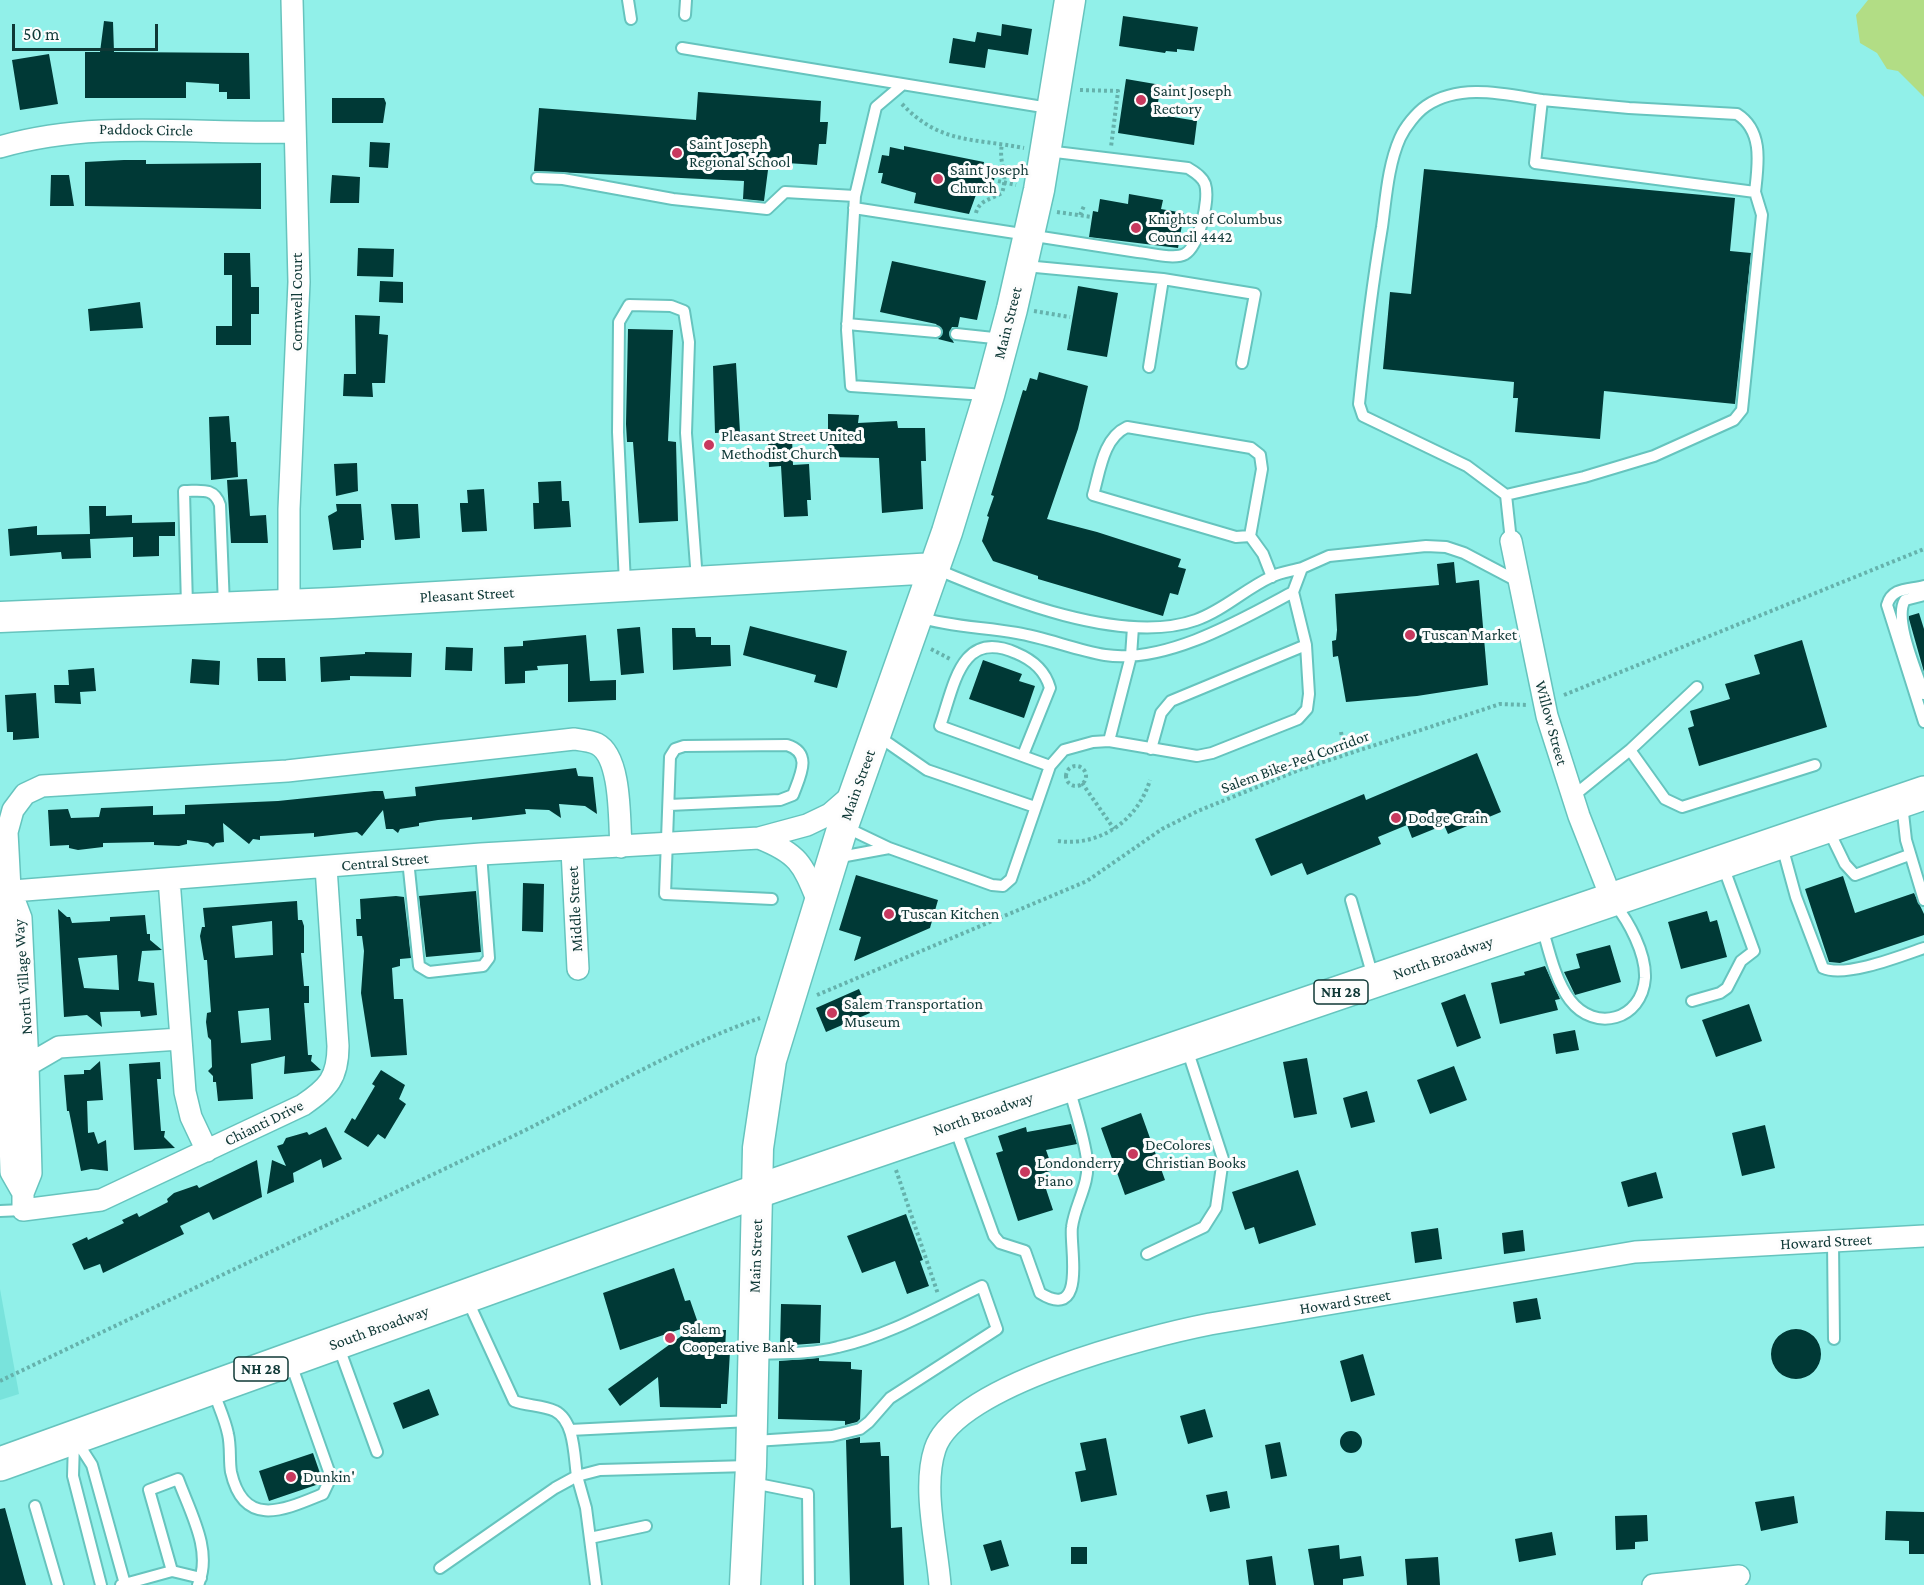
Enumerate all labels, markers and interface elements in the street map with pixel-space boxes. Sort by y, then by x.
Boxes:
scale bar [15,12,160,50]
text: 50 m [23,24,60,44]
place label: Saint Joseph Rectory [1153,81,1232,119]
marker: Saint Joseph Rectory [1134,93,1148,107]
street label: Paddock Circle [99,120,193,140]
place label: Saint Joseph Regional School [689,134,790,172]
marker: Saint Joseph Regional School [670,146,684,160]
place label: Saint Joseph Church [950,160,1029,198]
marker: Saint Joseph Church [931,172,945,186]
place label: Knights of Columbus Council 4442 [1148,209,1282,247]
marker: Knights of Columbus Council 4442 [1129,221,1143,235]
street label: Cornwell Court [287,253,307,351]
street label: Main Street [990,285,1026,361]
place label: Pleasant Street United Methodist Church [721,426,863,464]
marker: Pleasant Street United Methodist Church [702,438,716,452]
street label: Pleasant Street [419,583,515,607]
place label: Tuscan Market [1422,625,1517,645]
marker: Tuscan Market [1403,628,1417,642]
street label: Willow Street [1530,678,1572,768]
street label: Salem Bike-Ped Corridor [1218,726,1372,798]
street label: Main Street [836,747,880,823]
place label: Dodge Grain [1408,808,1488,828]
marker: Dodge Grain [1389,811,1403,825]
street label: Central Street [340,849,430,875]
street label: Middle Street [563,866,587,952]
place label: Tuscan Kitchen [901,904,999,924]
marker: Tuscan Kitchen [882,907,896,921]
street label: North Village Way [9,918,37,1036]
street label: North Broadway [1390,932,1496,984]
road number: NH 28 [1314,980,1368,1004]
place label: Salem Transportation Museum [844,994,983,1032]
marker: Salem Transportation Museum [825,1006,839,1020]
street label: North Broadway [930,1088,1036,1140]
street label: Chianti Drive [221,1096,307,1150]
place label: DeColores Christian Books [1145,1135,1246,1173]
marker: DeColores Christian Books [1126,1147,1140,1161]
place label: Londonderry Piano [1037,1153,1121,1191]
marker: Londonderry Piano [1018,1165,1032,1179]
street label: Main Street [745,1219,767,1293]
street label: Howard Street [1780,1230,1872,1254]
street label: Howard Street [1298,1285,1392,1319]
street label: South Broadway [326,1301,432,1355]
place label: Salem Cooperative Bank [682,1319,795,1357]
marker: Salem Cooperative Bank [663,1331,677,1345]
road number: NH 28 [234,1357,288,1381]
place label: Dunkin' [303,1467,355,1487]
marker: Dunkin' [284,1470,298,1484]

